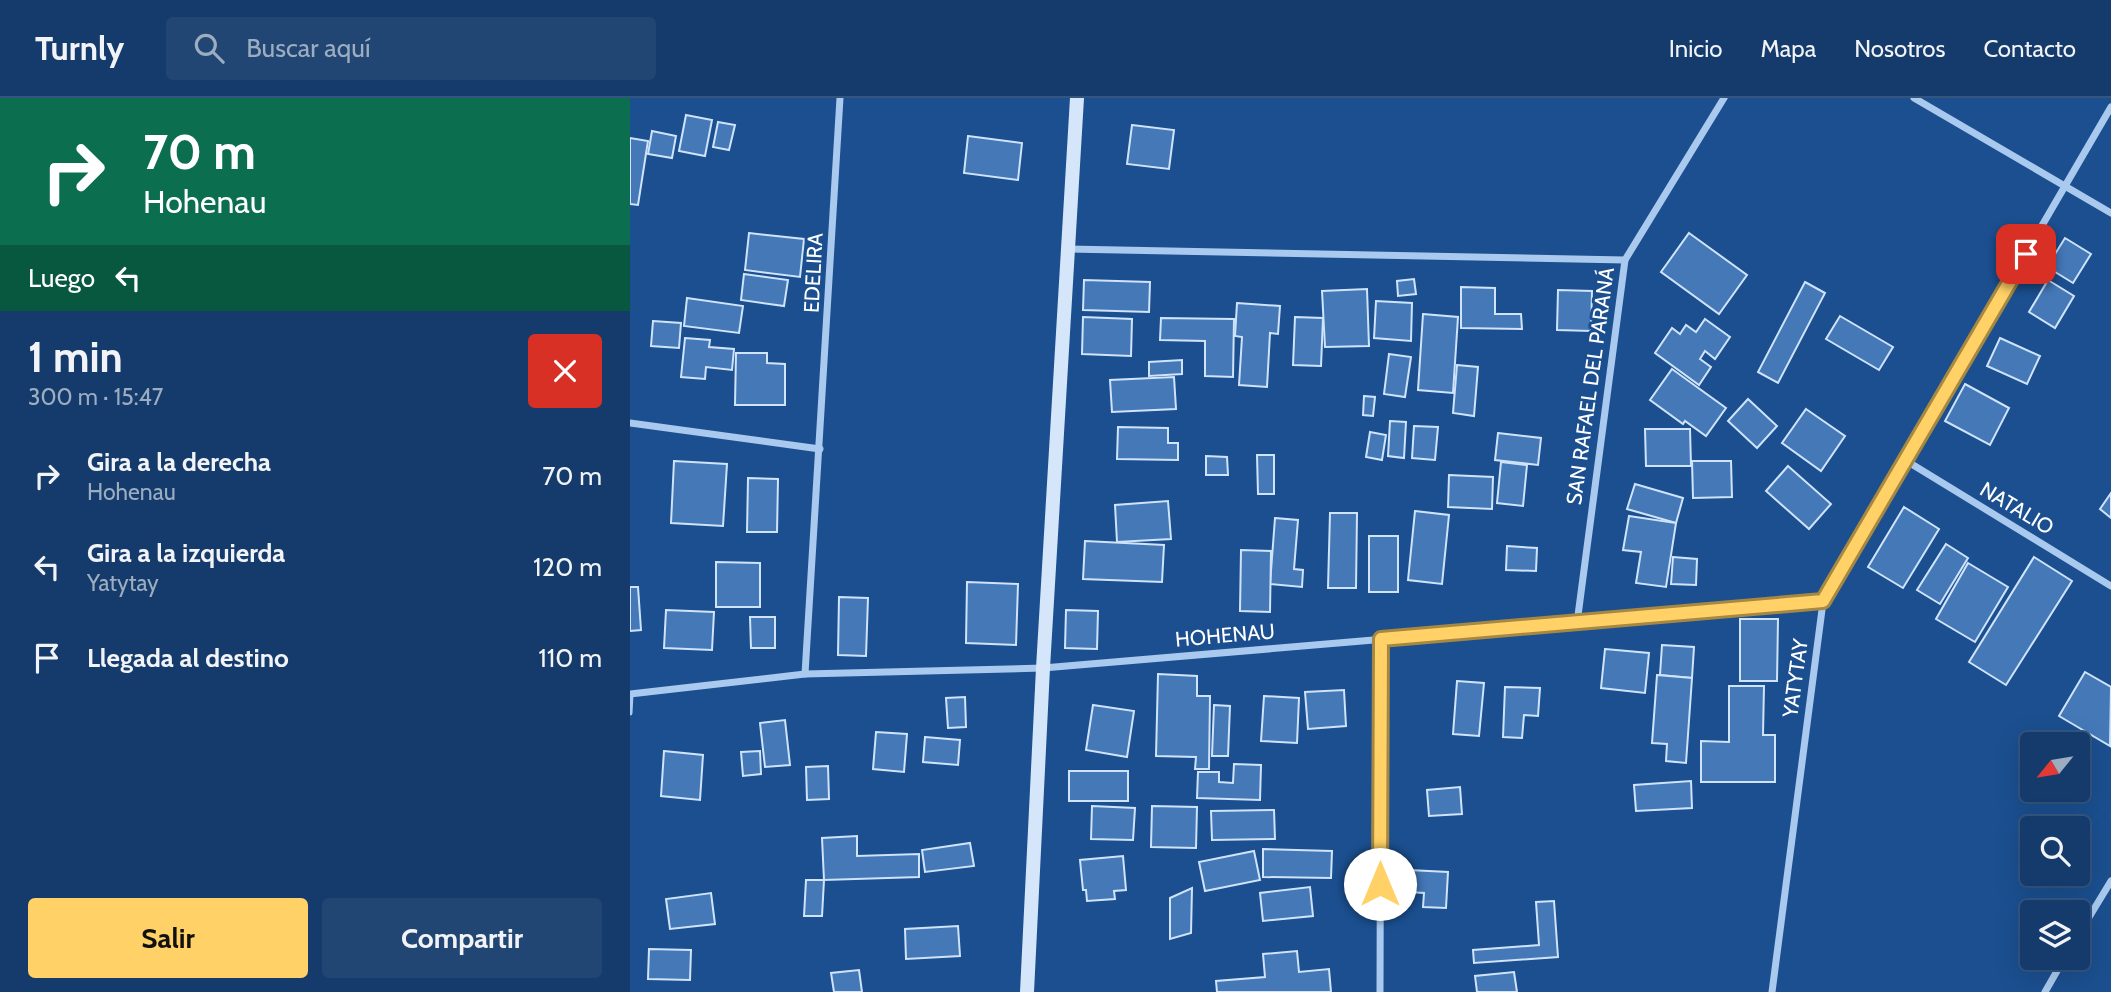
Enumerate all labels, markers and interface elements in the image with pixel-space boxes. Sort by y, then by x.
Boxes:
search box [166,17,656,80]
text: Turnly [35,28,124,68]
icon: search [190,29,228,67]
text: Buscar aquí [246,32,370,64]
text: Inicio [1669,34,1722,63]
text: Mapa [1760,34,1816,63]
text: Nosotros [1854,34,1945,63]
text: Contacto [1983,34,2076,63]
text: 70 m [143,122,256,181]
icon: right [28,126,119,217]
text: Hohenau [143,182,267,221]
pin [1996,224,2056,284]
street label: EDELIRA [798,232,828,314]
icon: arrive [2007,235,2045,273]
icon: left [109,259,147,297]
text: Luego [28,262,95,294]
street label: SAN RAFAEL DEL PARANÁ [1561,266,1619,506]
text: 1 min [28,331,123,383]
button: close [528,334,602,408]
text: 300 m · 15:47 [28,383,163,411]
text: Gira a la derecha [87,446,271,478]
icon: right [28,457,66,495]
text: 70 m [542,460,602,492]
street label: NATALIO [1976,476,2058,540]
text: Hohenau [87,478,176,506]
text: Gira a la izquierda [87,537,285,569]
icon: left [28,548,66,586]
text: 120 m [533,551,602,583]
text: Yatytay [87,569,159,597]
street label: HOHENAU [1174,618,1276,652]
street label: YATYTAY [1777,636,1813,720]
icon: arrive [28,639,66,677]
text: Llegada al destino [87,642,289,674]
text: 110 m [538,642,602,674]
north arrow [2020,732,2090,802]
map controls [2020,732,2090,970]
button: search [2020,816,2090,886]
position arrow [1343,847,1417,921]
button: Salir [28,898,308,978]
button: Compartir [322,898,602,978]
button: layers [2020,900,2090,970]

